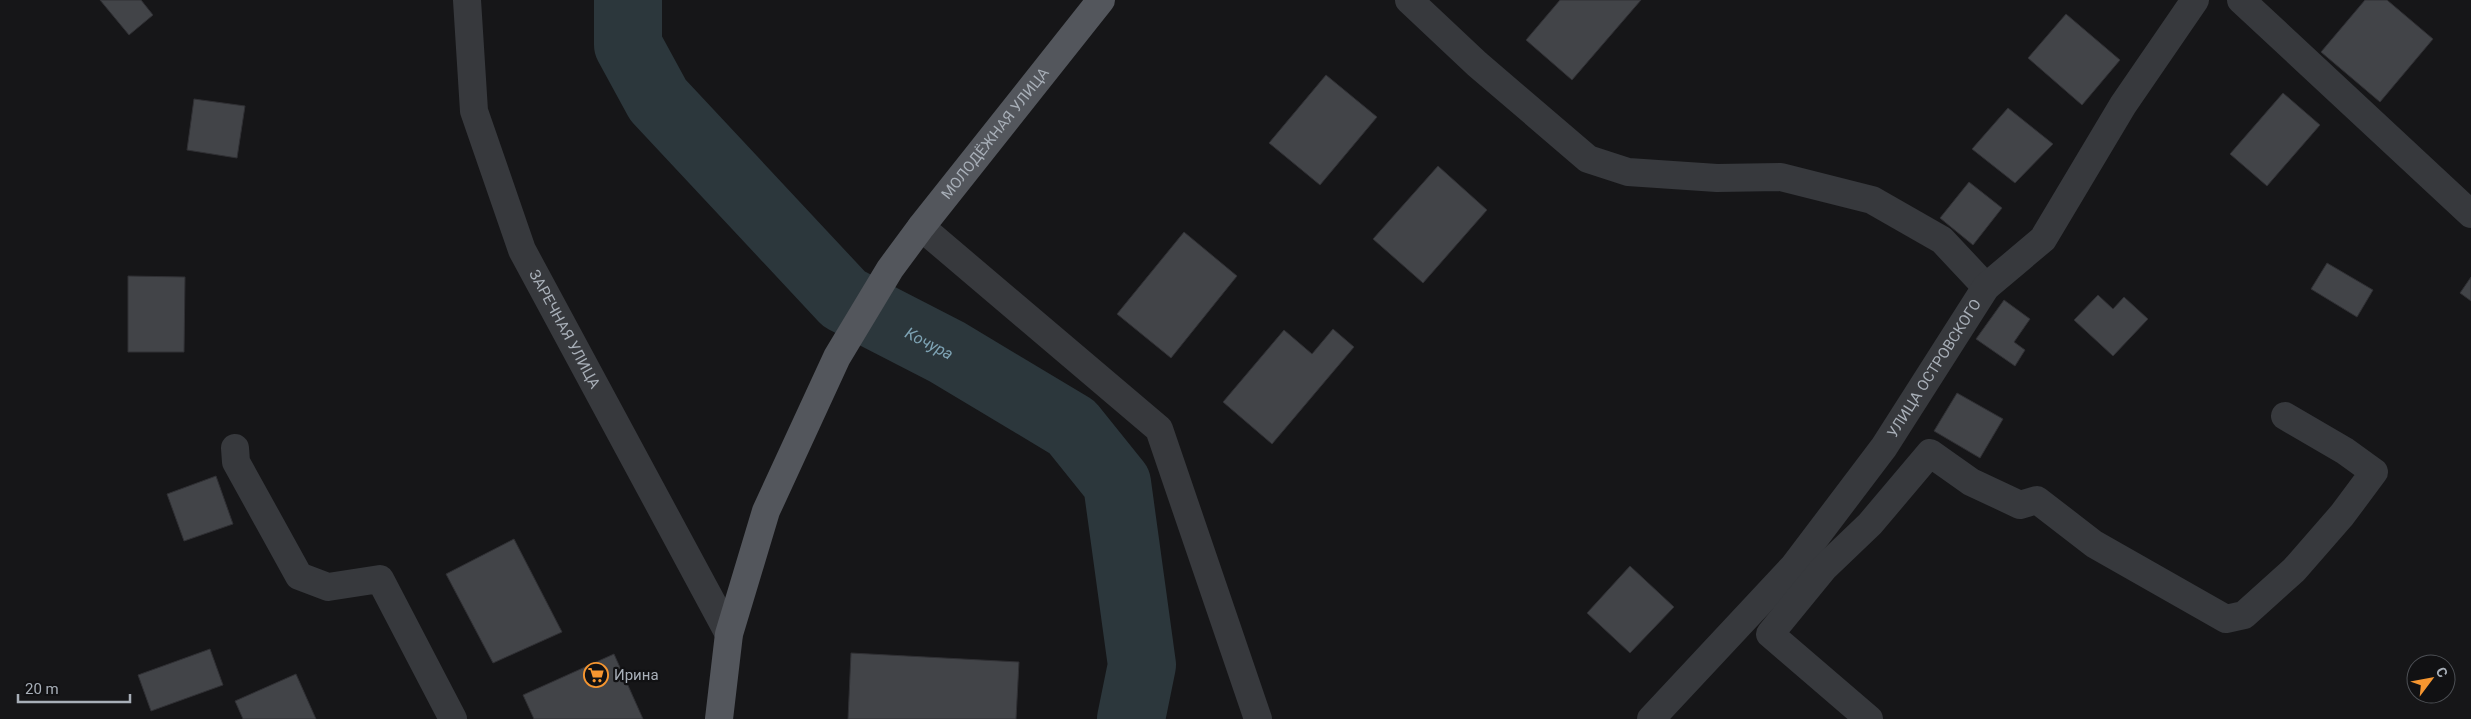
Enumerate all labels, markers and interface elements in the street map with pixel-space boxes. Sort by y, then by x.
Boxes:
street label: МОЛОДЁЖНАЯ УЛИЦА [938,64,1053,203]
street label: ЗАРЕЧНАЯ УЛИЦА [525,267,604,392]
street label: УЛИЦА ОСТРОВСКОГО [1883,296,1985,441]
water label: Кочура [902,323,957,363]
north arrow [2406,654,2456,704]
supermarket icon: Ирина [583,662,609,688]
text: С [2433,664,2451,680]
place label: Ирина [614,666,659,684]
scale bar [18,672,130,704]
text: 20 m [25,680,59,698]

